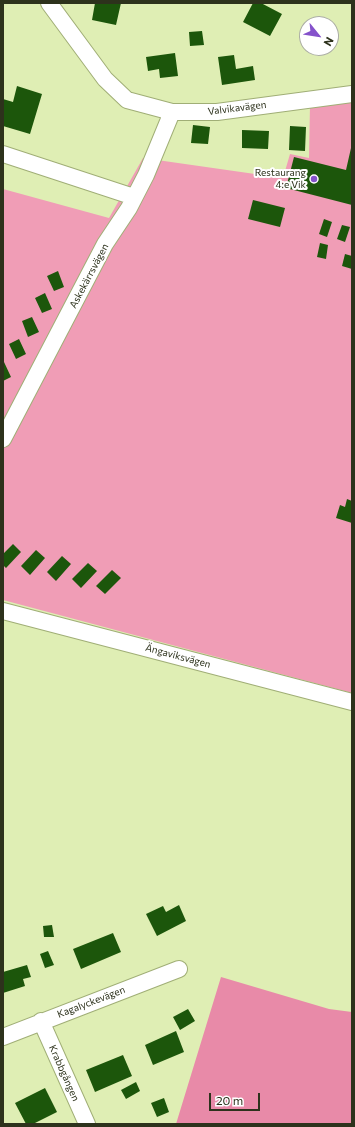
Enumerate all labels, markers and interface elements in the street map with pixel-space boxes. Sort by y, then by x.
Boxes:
north arrow [299,16,339,56]
text: N [321,35,337,49]
street label: Valvikavägen [207,98,267,118]
place label: Restaurang 4:e Vik [255,167,306,190]
marker: Restaurang 4:e Vik [309,174,319,184]
street label: Askekärrsvägen [67,242,111,310]
street label: Ängaviksvägen [144,642,212,670]
street label: Kagalyckevägen [55,984,127,1020]
street label: Krabbgången [46,1043,82,1103]
scale bar [211,1085,262,1111]
text: 20 m [216,1093,243,1107]

